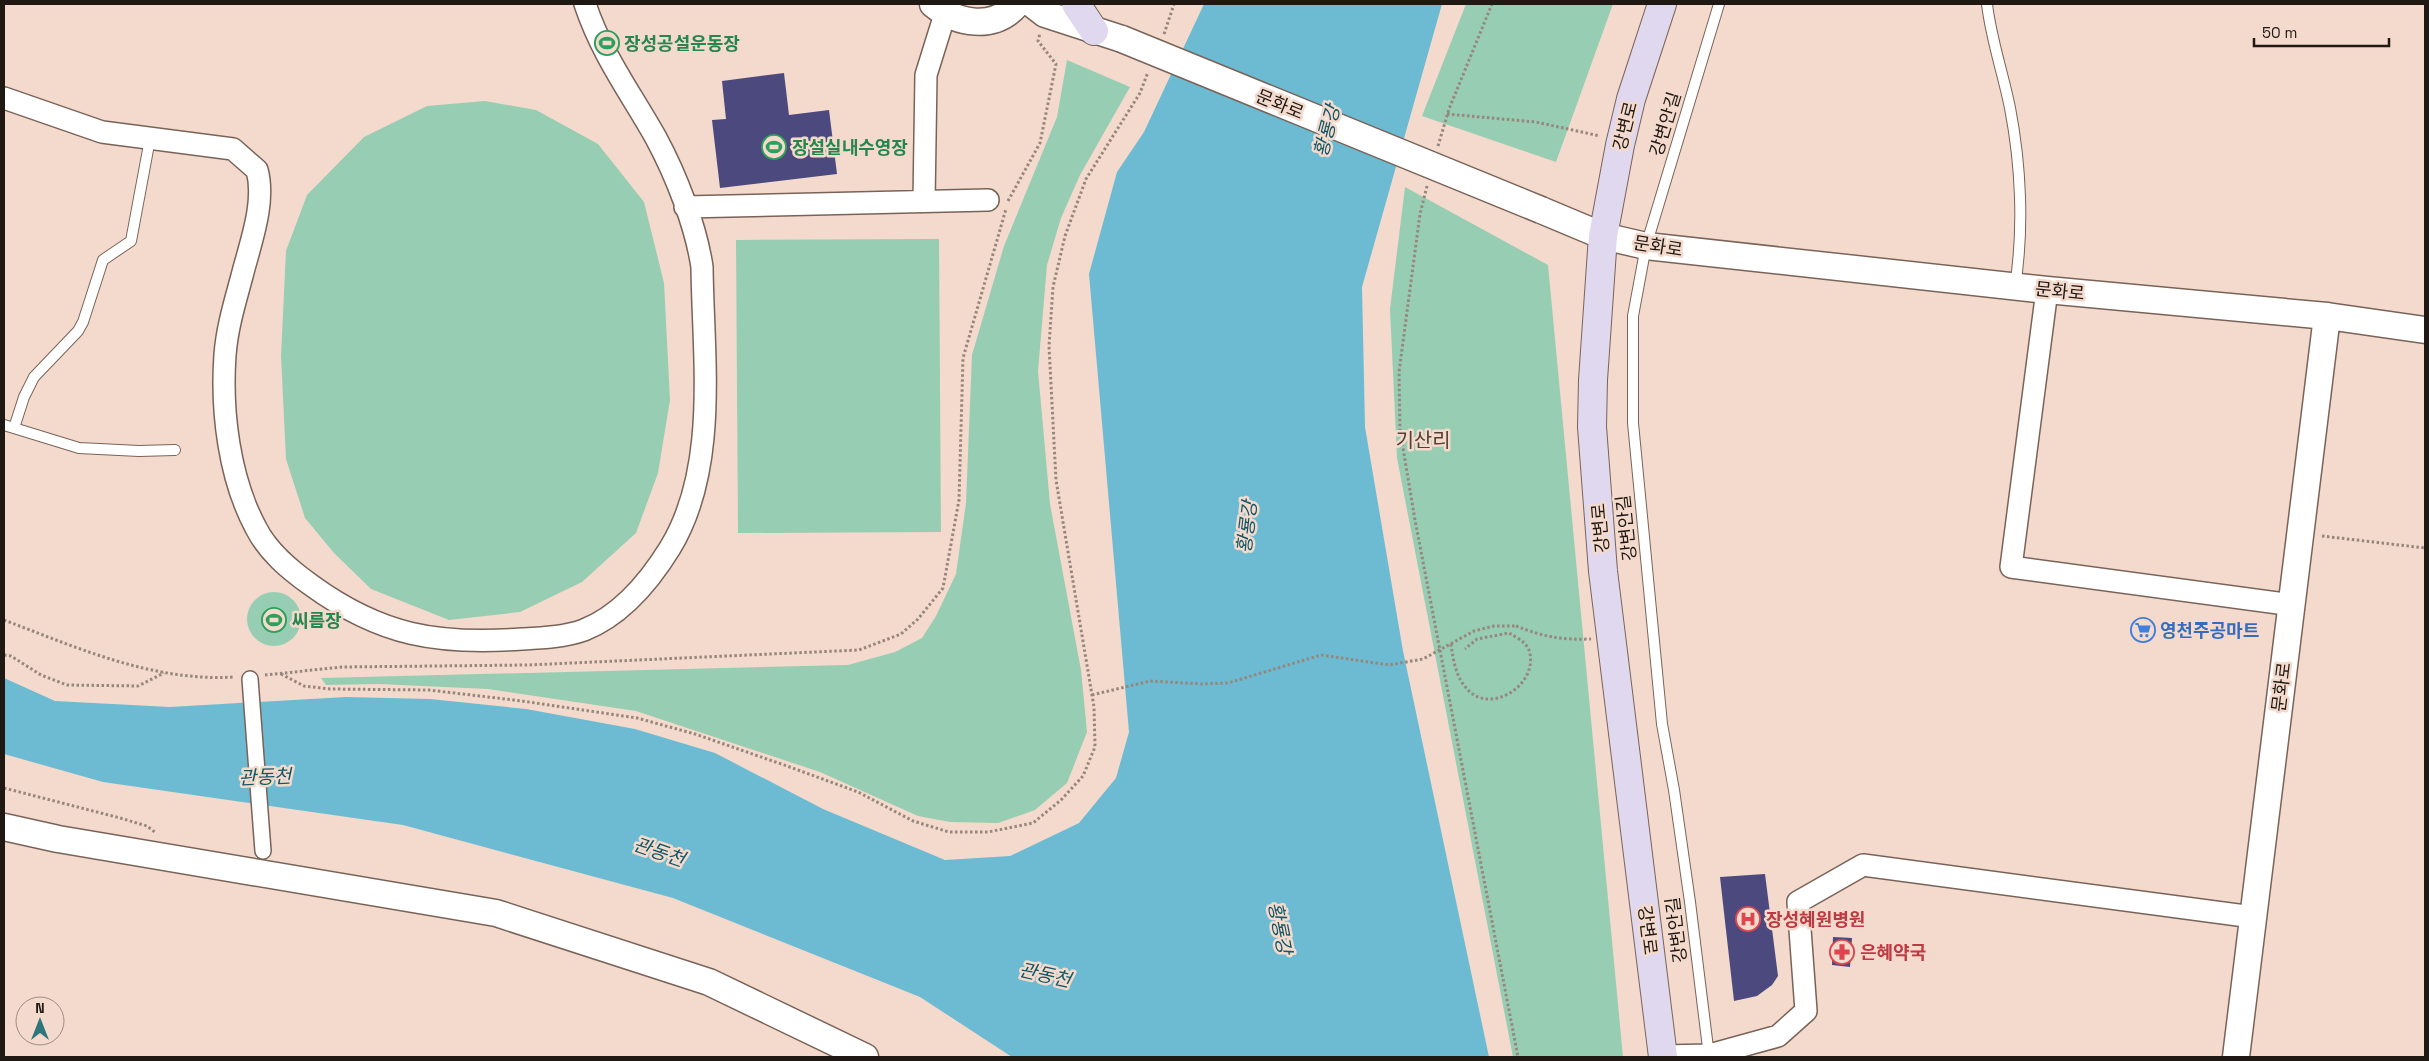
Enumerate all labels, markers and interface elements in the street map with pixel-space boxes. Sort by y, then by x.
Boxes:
scale bar [2254,15,2389,47]
text: 50 m [2262,23,2297,42]
sports icon: 장성공설운동장 [594,30,620,56]
place label: 장성공설운동장 [624,32,740,55]
street label: 문화로 [1253,84,1307,124]
street label: 강변안길 [1644,89,1686,159]
street label: 강변로 [1608,99,1642,153]
water label: 황룡강 [1308,100,1347,160]
sports icon: 장설실내수영장 [761,134,787,160]
place label: 장설실내수영장 [792,136,908,159]
street label: 문화로 [1632,231,1684,261]
street label: 문화로 [2034,277,2086,305]
district label: 기산리 [1395,427,1451,453]
street label: 강변안길 [1611,494,1641,562]
water label: 황룡강 [1231,497,1263,555]
street label: 강변로 [1586,502,1614,554]
sports icon: 씨름장 [261,607,287,633]
place label: 씨름장 [292,609,342,632]
supermarket icon: 영천주공마트 [2130,617,2156,643]
place label: 영천주공마트 [2160,619,2259,642]
street label: 문화로 [2267,661,2295,713]
water label: 관동천 [238,764,293,790]
water label: 관동천 [630,832,689,873]
street label: 강변안길 [1661,896,1691,964]
water label: 황룡강 [1263,900,1298,959]
street label: 강변로 [1634,904,1662,956]
hospital icon: 장성혜원병원 [1735,906,1761,932]
place label: 장성혜원병원 [1766,908,1865,931]
pharmacy icon: 은혜약국 [1829,939,1855,965]
place label: 은혜약국 [1860,941,1926,964]
water label: 관동천 [1017,957,1075,993]
north arrow [15,996,65,1046]
text: N [35,999,45,1017]

